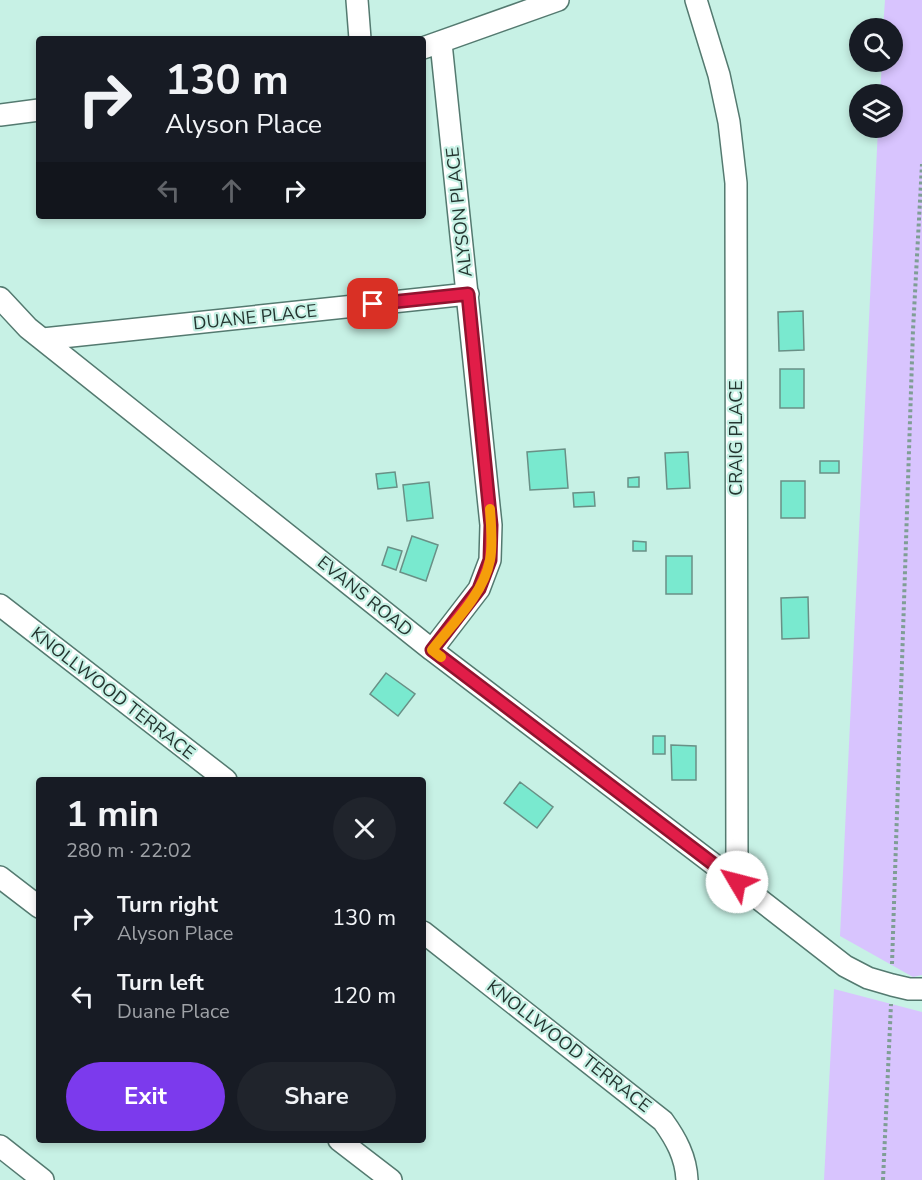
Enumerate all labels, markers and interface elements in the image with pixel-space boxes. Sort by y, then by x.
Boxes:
map controls [849,18,903,138]
button: search [849,18,903,72]
text: 130 m [165,52,289,109]
icon: right [66,60,144,138]
button: layers [849,84,903,138]
text: Alyson Place [165,106,322,143]
street label: ALYSON PLACE [440,146,478,278]
icon: left [152,174,185,207]
icon: ahead [215,174,248,207]
icon: right [278,174,311,207]
pin [347,278,398,329]
icon: arrive [356,287,389,320]
street label: DUANE PLACE [192,299,318,335]
street label: CRAIG PLACE [724,380,748,496]
street label: EVANS ROAD [312,550,418,642]
street label: KNOLLWOOD TERRACE [26,621,200,765]
text: 1 min [66,790,159,839]
button: close [333,797,396,860]
text: 280 m · 22:02 [66,837,192,864]
position arrow [705,850,769,914]
text: Turn right [117,890,218,920]
icon: right [66,902,99,935]
text: 130 m [332,903,396,933]
text: Alyson Place [117,920,233,947]
text: Turn left [117,968,204,998]
street label: KNOLLWOOD TERRACE [482,974,656,1118]
icon: left [66,980,99,1013]
text: 120 m [332,981,396,1011]
text: Duane Place [117,998,230,1025]
button: Exit [66,1062,225,1131]
button: Share [237,1062,396,1131]

